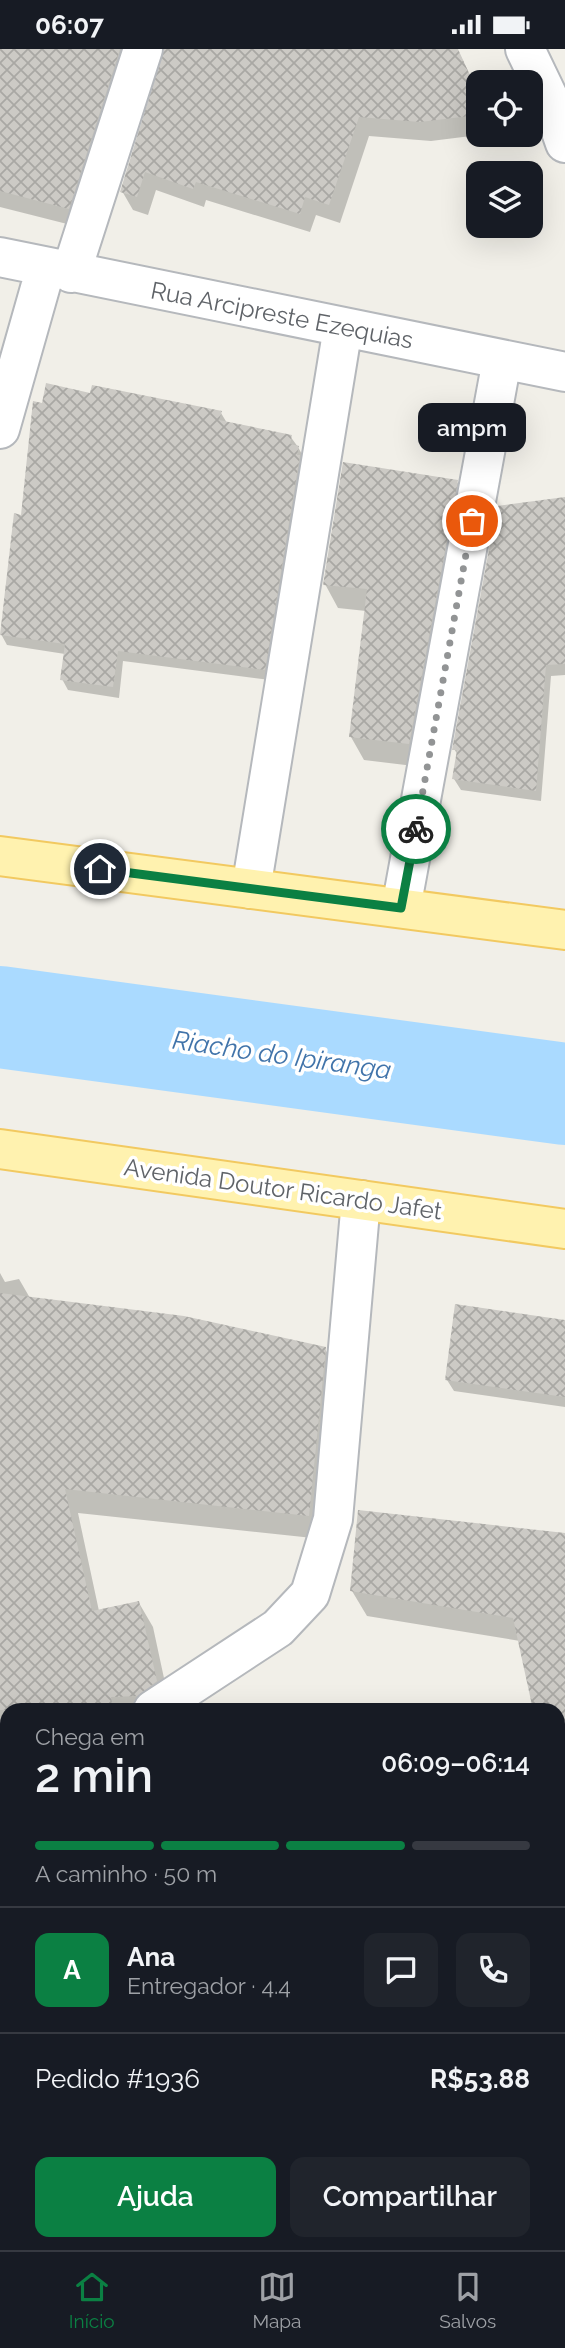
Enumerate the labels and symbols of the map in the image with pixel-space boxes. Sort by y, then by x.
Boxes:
street label: Rua Arcipreste Ezequias [148,275,416,355]
callout: ampm [418,402,526,451]
pin [442,491,502,551]
courier [381,794,451,864]
pin [70,839,130,899]
water label: Riacho do Ipiranga [171,1025,393,1085]
street label: Avenida Doutor Ricardo Jafet [122,1152,444,1226]

